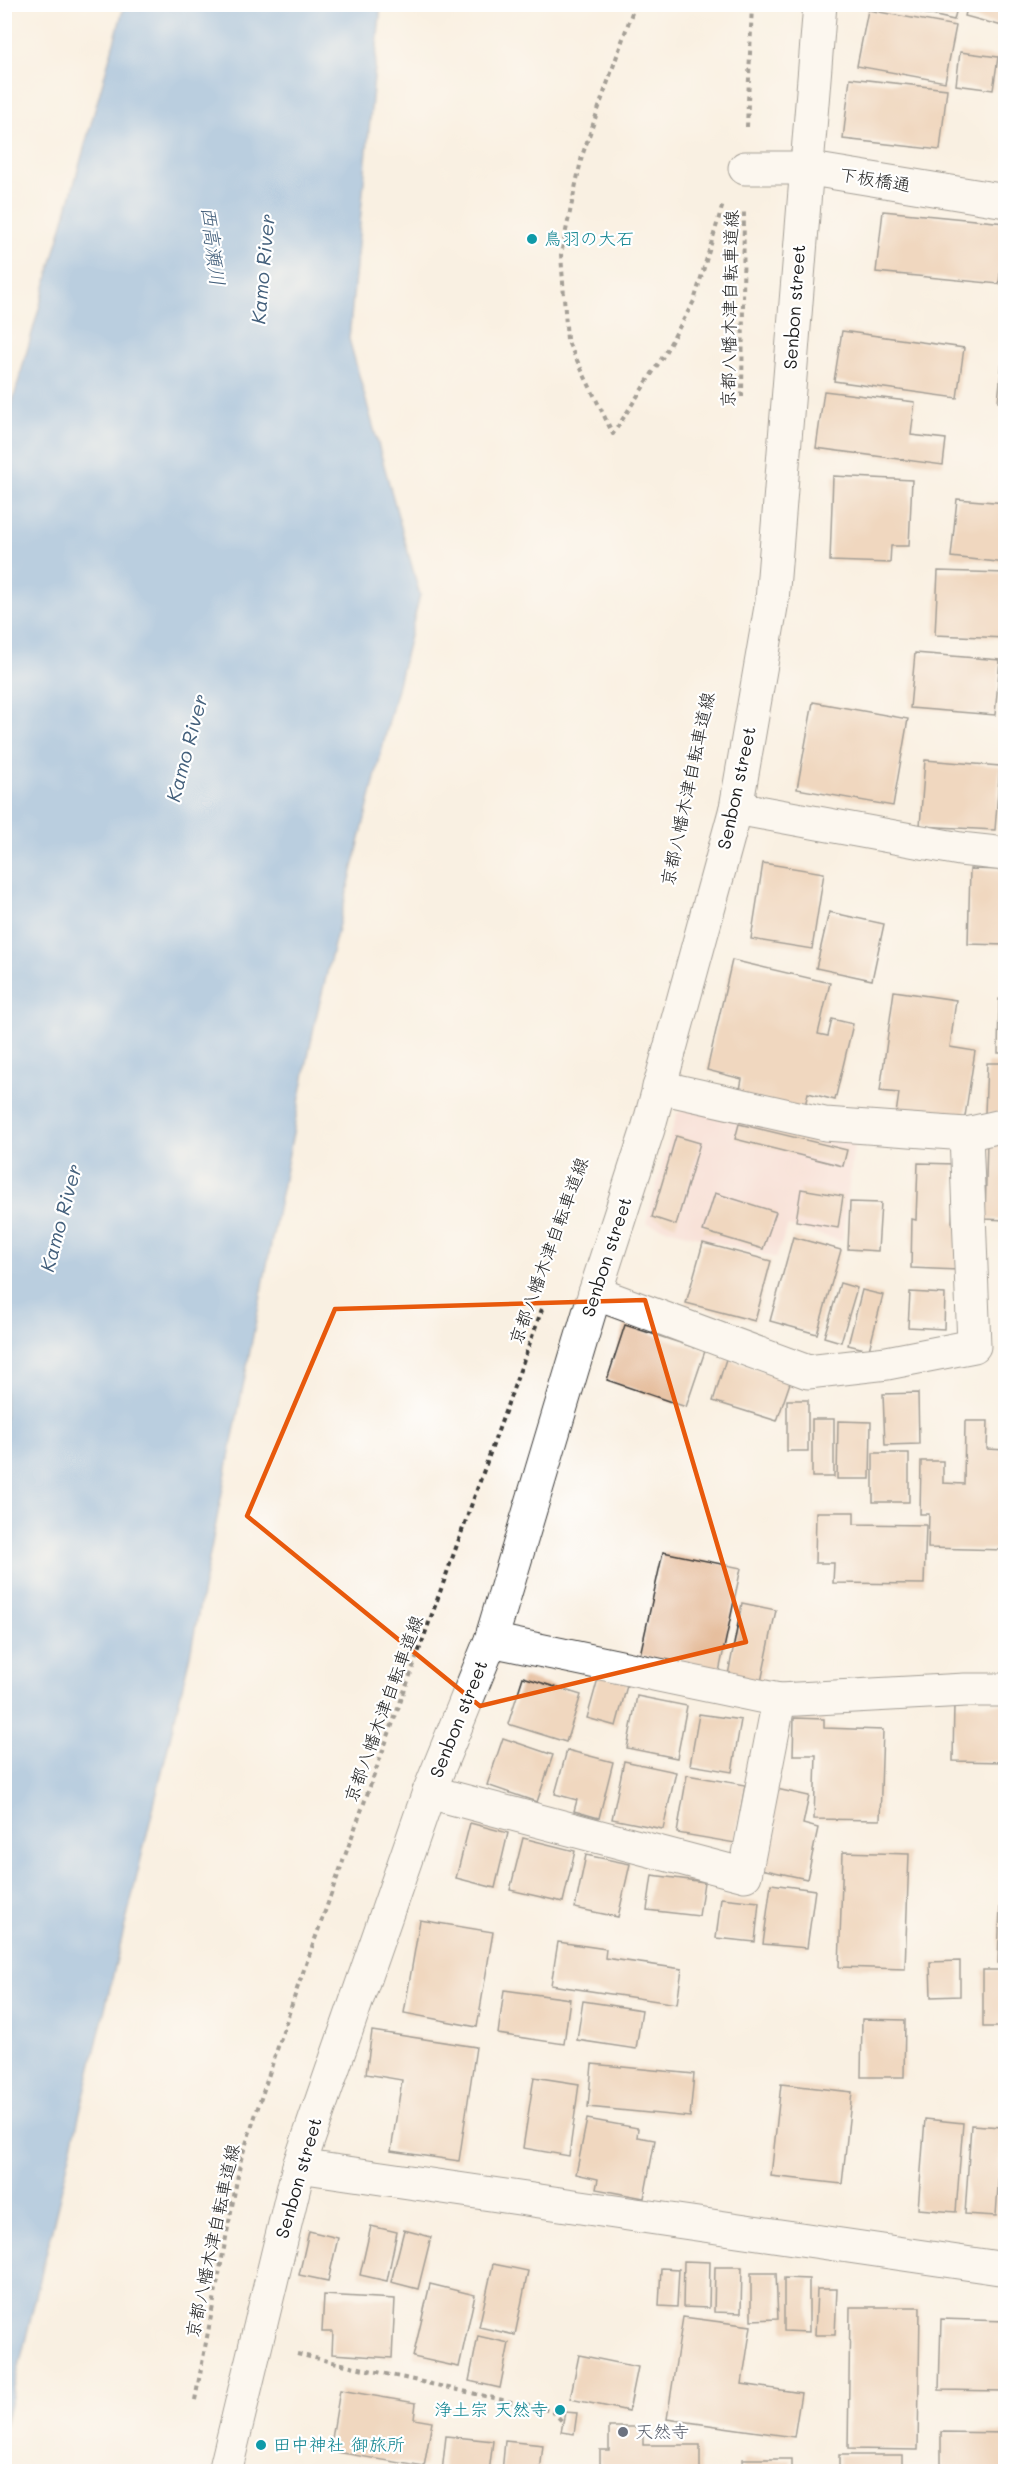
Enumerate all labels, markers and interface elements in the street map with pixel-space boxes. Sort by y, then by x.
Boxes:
street label: 下板橋通 [838,162,913,196]
water label: 西高瀬川 [196,205,232,287]
street label: 京都八幡木津自転車道線 [715,210,743,408]
water label: Kamo River [244,213,280,325]
place label: 鳥羽の大石 [544,226,634,250]
marker: 鳥羽の大石 [525,232,539,246]
street label: Senbon street [778,244,810,370]
street label: 京都八幡木津自転車道線 [655,689,719,888]
water label: Kamo River [159,691,213,805]
street label: Senbon street [711,724,761,851]
street label: 京都八幡木津自転車道線 [503,1154,593,1348]
water label: Kamo River [33,1161,87,1275]
street label: Senbon street [575,1194,637,1320]
street label: 京都八幡木津自転車道線 [338,1612,428,1806]
street label: Senbon street [424,1656,493,1781]
street label: Senbon street [269,2114,327,2241]
street label: 京都八幡木津自転車道線 [180,2141,244,2340]
place label: 浄土宗 天然寺 [434,2397,548,2421]
marker: 浄土宗 天然寺 [553,2403,567,2417]
place label: 天然寺 [635,2419,689,2443]
marker: 天然寺 [616,2425,630,2439]
place label: 田中神社 御旅所 [273,2432,405,2456]
marker: 田中神社 御旅所 [254,2438,268,2452]

